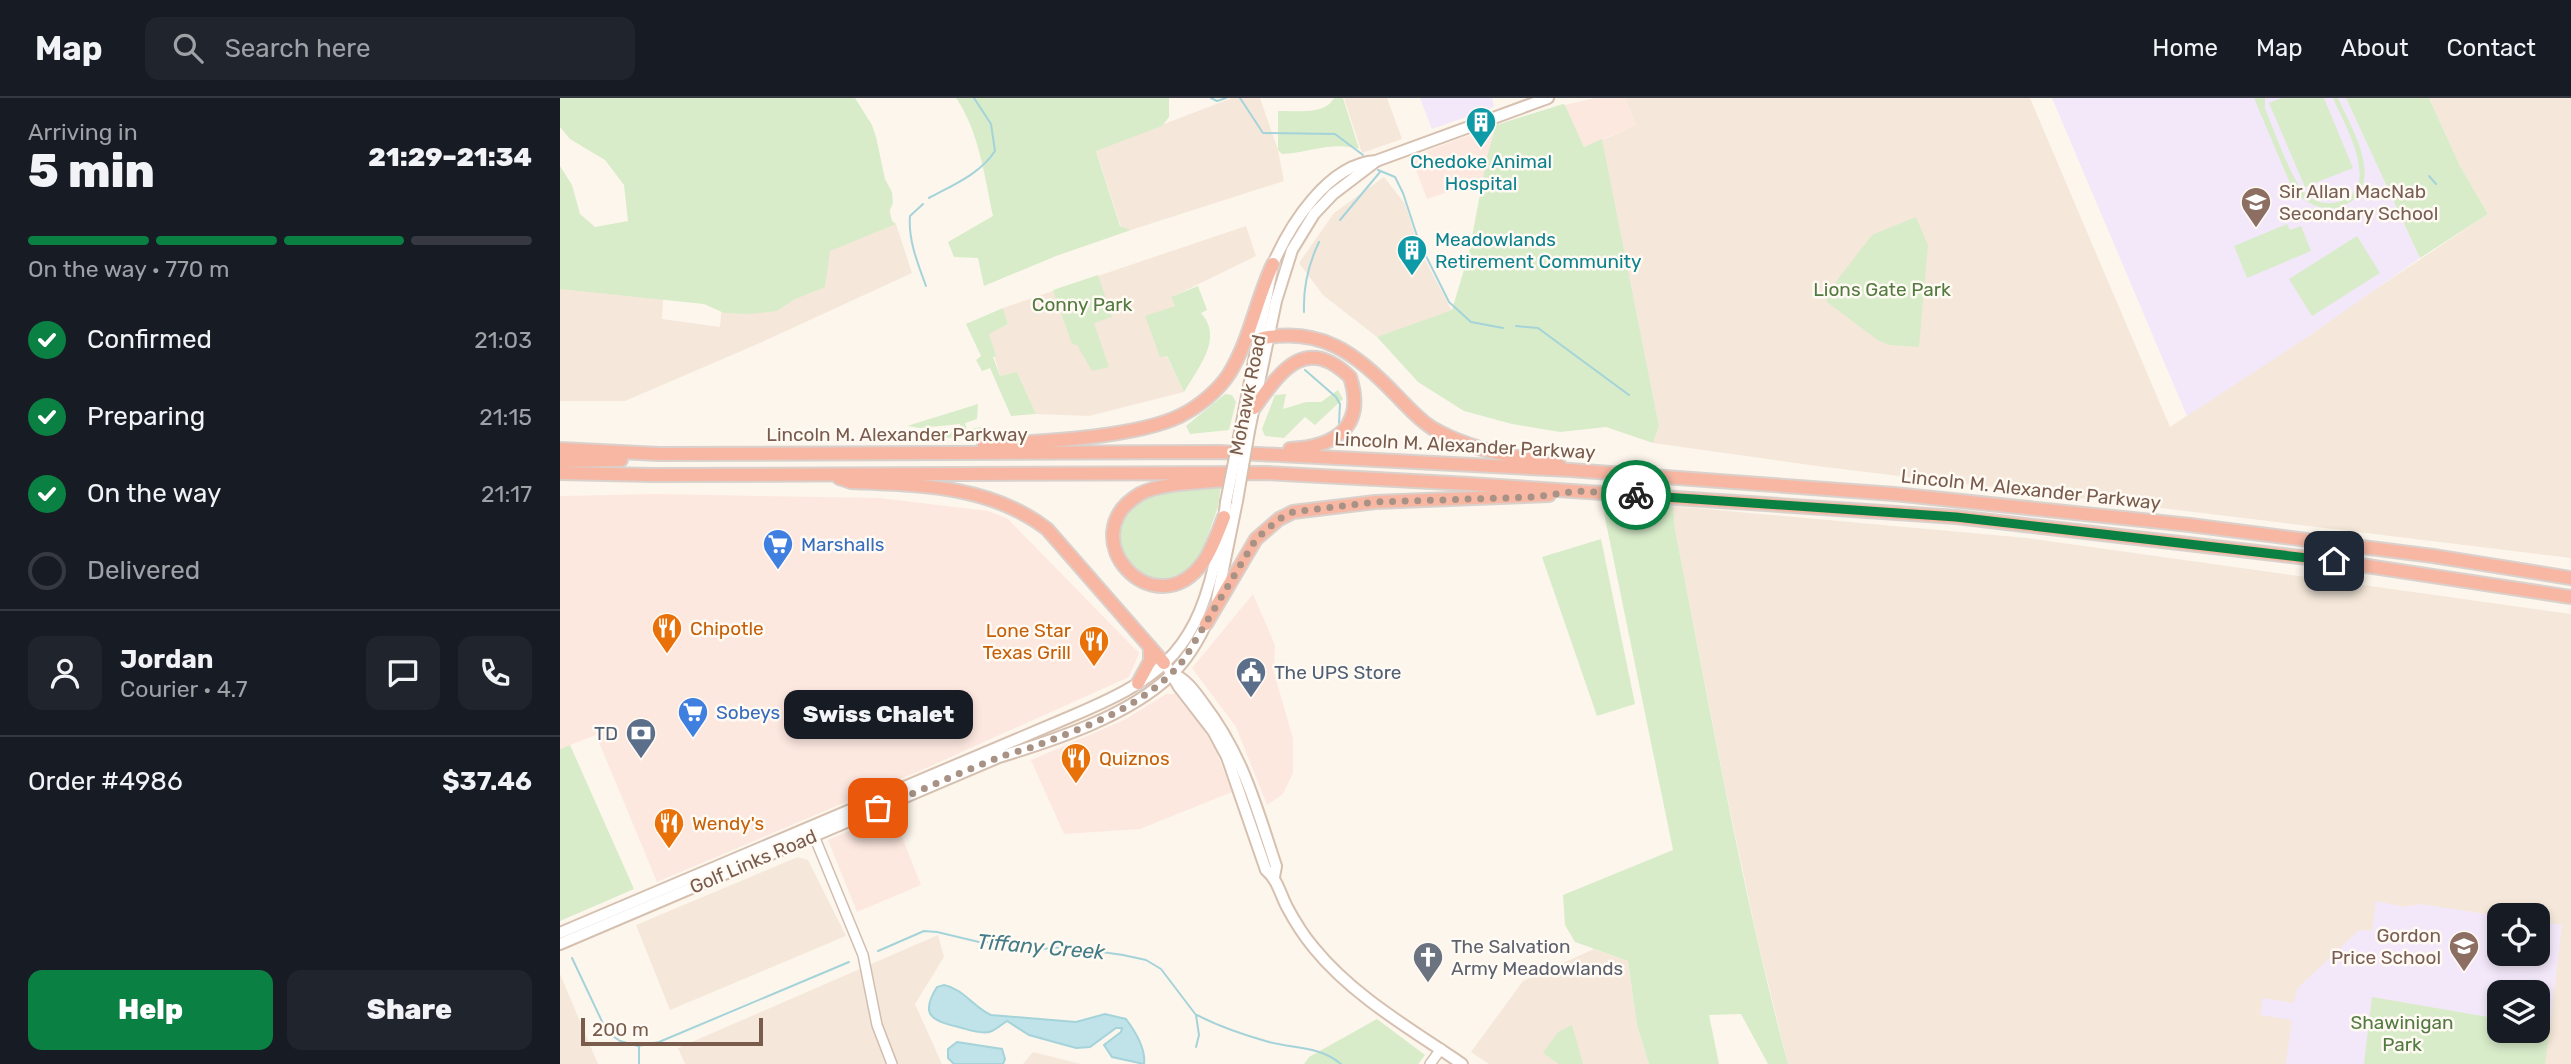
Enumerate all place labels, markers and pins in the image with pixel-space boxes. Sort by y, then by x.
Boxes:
building icon: Chedoke Animal Hospital [1464,105,1498,149]
place label: Chedoke Animal Hospital [1410,150,1552,195]
place label: Sir Allan MacNab Secondary School [2279,180,2438,225]
school or university icon: Sir Allan MacNab Secondary School [2239,185,2273,229]
place label: Meadowlands Retirement Community [1435,228,1641,273]
building icon: Meadowlands Retirement Community [1395,233,1429,277]
supermarket icon: Marshalls [761,527,795,571]
pin [2304,531,2364,591]
place label: Marshalls [801,533,884,556]
restaurant icon: Chipotle [650,611,684,655]
place label: Chipotle [690,617,764,640]
place label: Lone Star Texas Grill [982,619,1072,664]
restaurant icon: Lone Star Texas Grill [1077,624,1111,668]
public building icon: The UPS Store [1234,655,1268,699]
place label: The UPS Store [1274,661,1401,684]
callout: Swiss Chalet [784,689,972,738]
supermarket icon: Sobeys [676,695,710,739]
place label: Sobeys [716,701,780,724]
bank icon: TD [624,716,658,760]
place label: TD [594,722,618,745]
restaurant icon: Quiznos [1059,741,1093,785]
place label: Quiznos [1099,747,1170,770]
pin [848,778,908,838]
restaurant icon: Wendy's [652,806,686,850]
place label: Wendy's [692,812,764,835]
place label: Gordon Price School [2331,924,2441,969]
school or university icon: Gordon Price School [2447,929,2481,973]
place label: The Salvation Army Meadowlands [1451,935,1623,980]
church icon: The Salvation Army Meadowlands [1411,940,1445,984]

